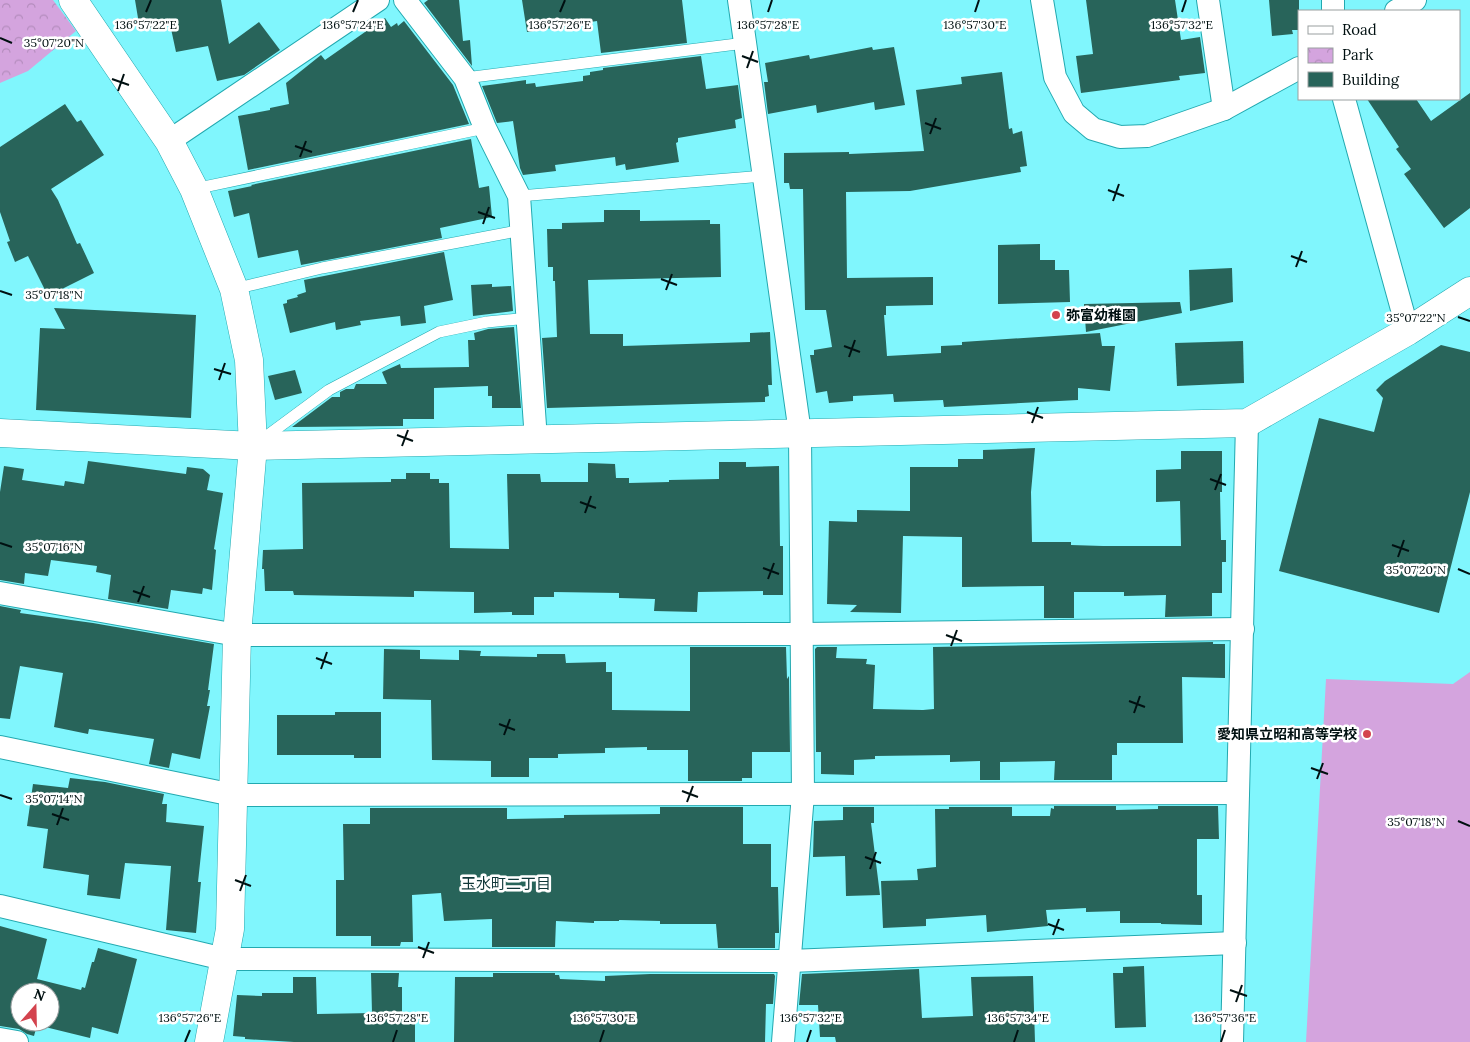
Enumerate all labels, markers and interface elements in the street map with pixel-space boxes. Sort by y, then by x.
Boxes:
legend [1298,10,1460,100]
text: 136°57'22"E [115,17,177,32]
text: 136°57'24"E [322,17,384,32]
text: 136°57'26"E [529,17,591,32]
text: 136°57'28"E [737,17,799,32]
text: 136°57'30"E [943,17,1007,32]
text: 136°57'32"E [1151,17,1213,32]
text: Road [1342,20,1377,39]
text: 35°07'20"N [24,35,84,50]
text: Park [1342,45,1373,64]
text: Building [1342,70,1400,89]
text: 35°07'18"N [25,287,83,302]
place label: 弥富幼稚園 [1066,306,1136,324]
marker: 弥富幼稚園 [1050,309,1062,321]
text: 35°07'22"N [1386,310,1446,325]
text: 35°07'16"N [25,539,83,554]
text: 35°07'20"N [1386,562,1446,577]
place label: 愛知県立昭和高等学校 [1217,725,1357,743]
marker: 愛知県立昭和高等学校 [1361,728,1373,740]
text: 35°07'14"N [25,791,83,806]
text: 35°07'18"N [1387,814,1445,829]
district label: 玉水町二丁目 [461,874,551,893]
north arrow [10,982,60,1032]
text: N [31,984,48,1005]
text: 136°57'26"E [159,1010,221,1025]
text: 136°57'28"E [366,1010,428,1025]
text: 136°57'30"E [572,1010,636,1025]
text: 136°57'32"E [780,1010,842,1025]
text: 136°57'34"E [987,1010,1049,1025]
text: 136°57'36"E [1194,1010,1256,1025]

